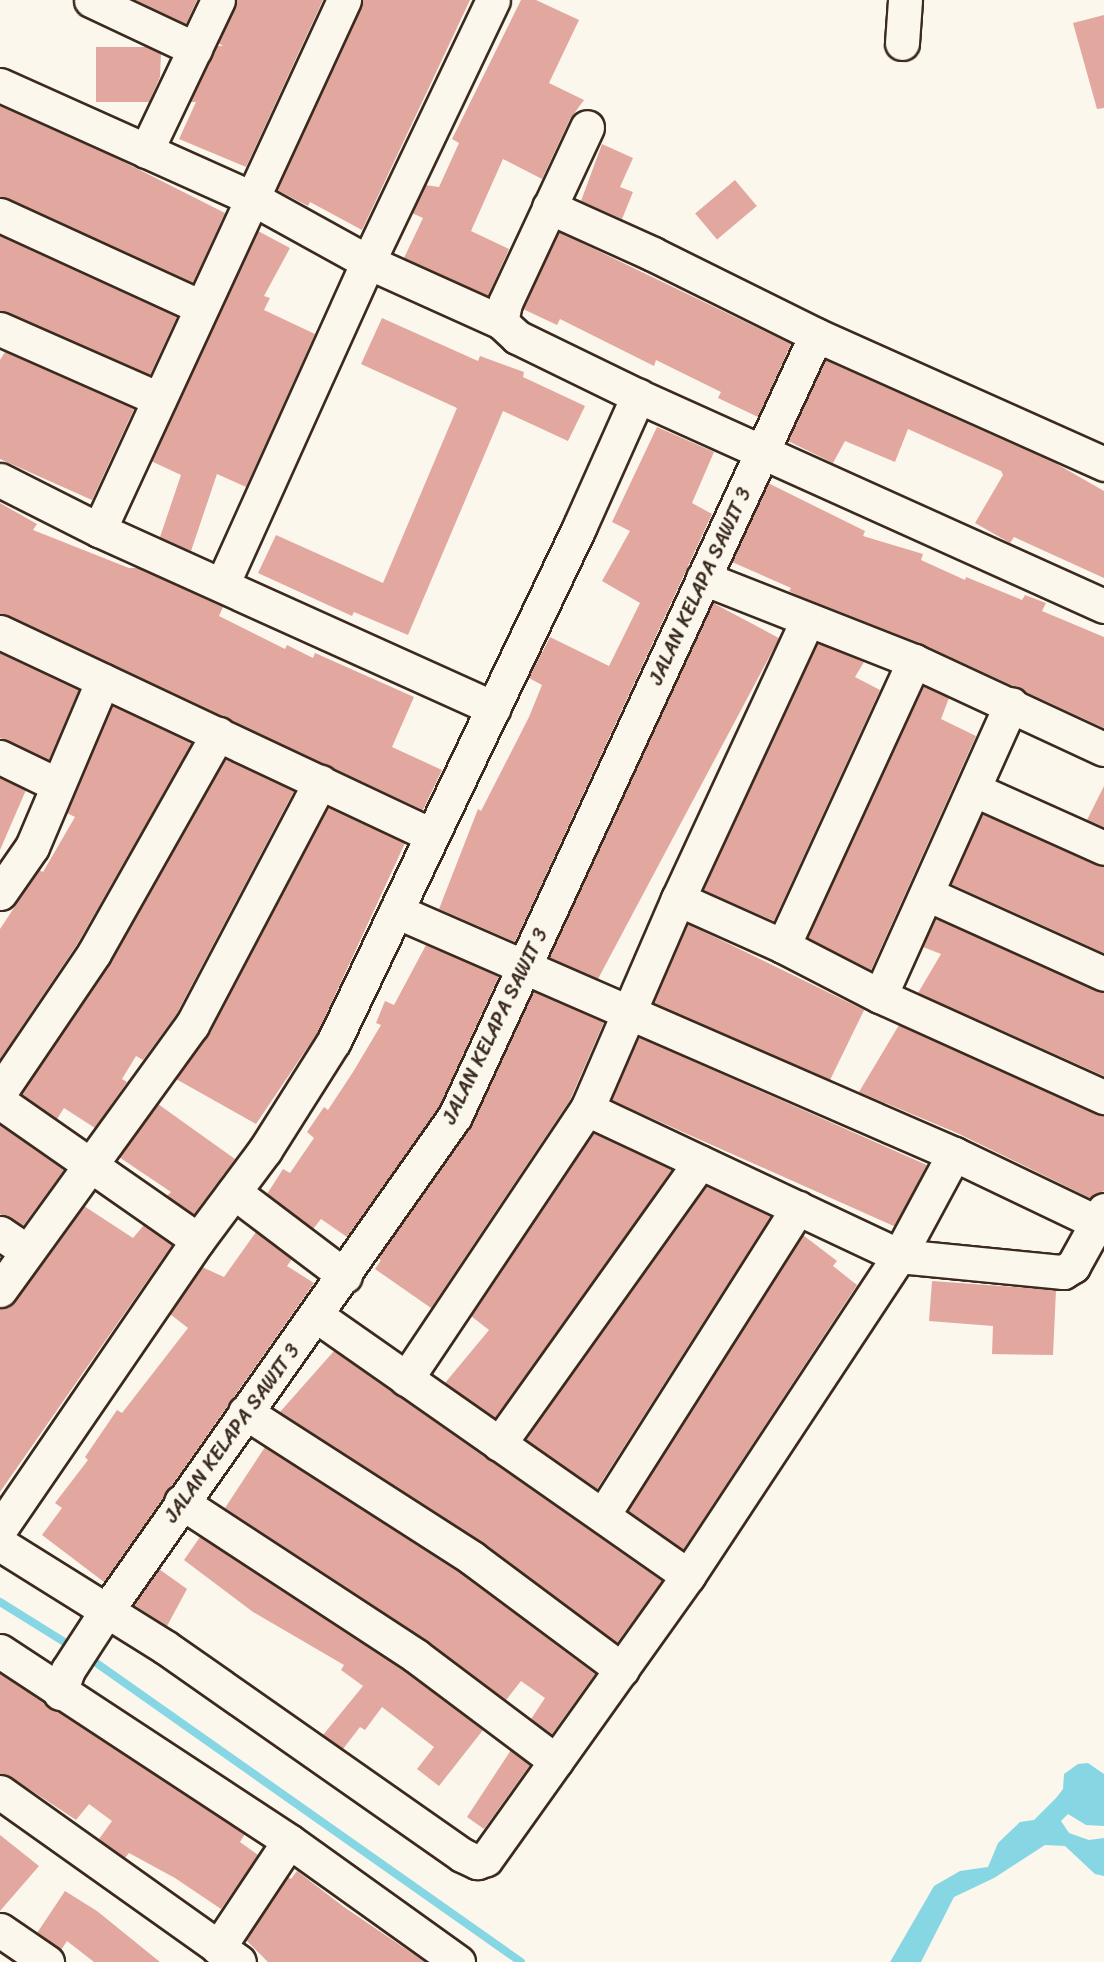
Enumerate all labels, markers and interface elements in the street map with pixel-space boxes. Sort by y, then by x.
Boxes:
street label: JALAN KELAPA SAWIT 3 [644,485,756,687]
street label: JALAN KELAPA SAWIT 3 [438,925,552,1127]
street label: JALAN KELAPA SAWIT 3 [160,1340,304,1526]

